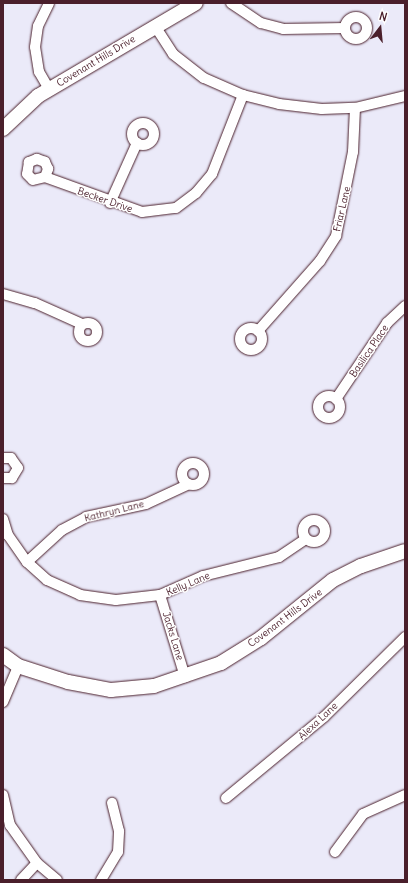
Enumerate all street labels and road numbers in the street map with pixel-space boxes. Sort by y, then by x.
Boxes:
street label: Covenant Hills Drive [54,33,138,89]
street label: Becker Drive [76,185,134,215]
street label: Friar Lane [331,185,353,233]
street label: Basilica Place [347,322,391,380]
street label: Kathryn Lane [83,498,145,524]
street label: Kelly Lane [164,569,212,599]
street label: Covenant Hills Drive [246,586,324,650]
street label: Jacks Lane [160,610,186,662]
street label: Alexa Lane [296,700,340,742]

